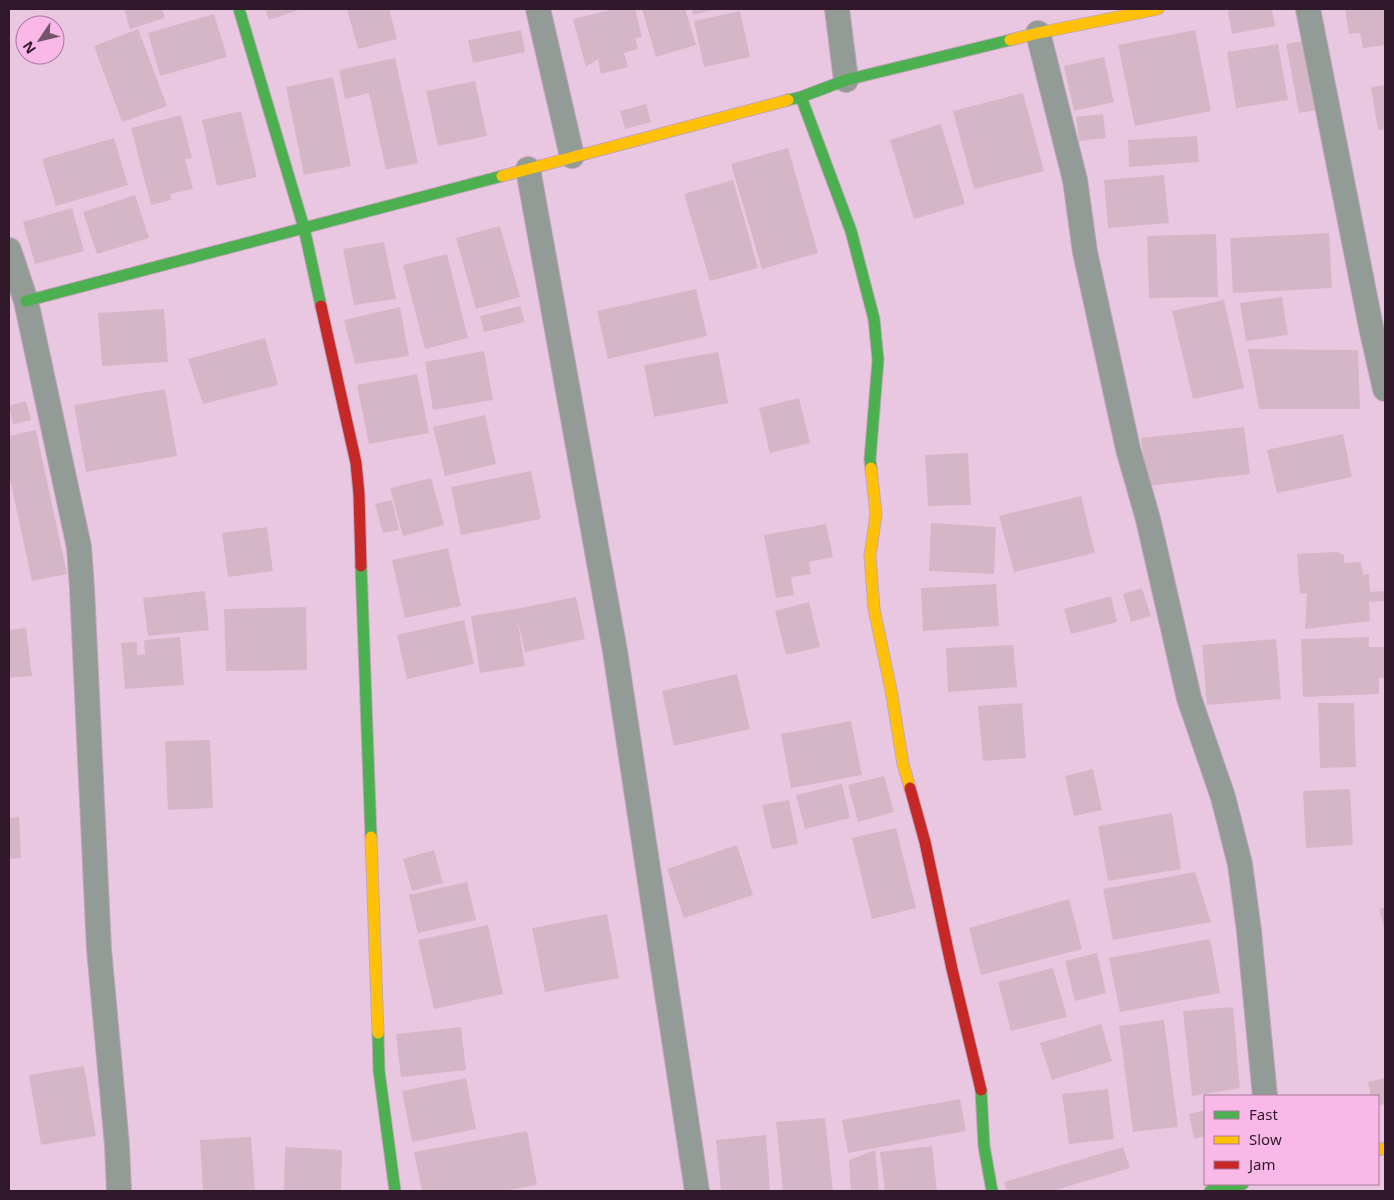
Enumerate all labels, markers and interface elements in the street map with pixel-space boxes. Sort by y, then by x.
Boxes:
north arrow [15,15,65,65]
text: N [18,38,40,58]
legend [1204,1095,1379,1185]
text: Fast [1249,1104,1278,1124]
text: Slow [1249,1129,1282,1149]
text: Jam [1247,1154,1276,1174]

